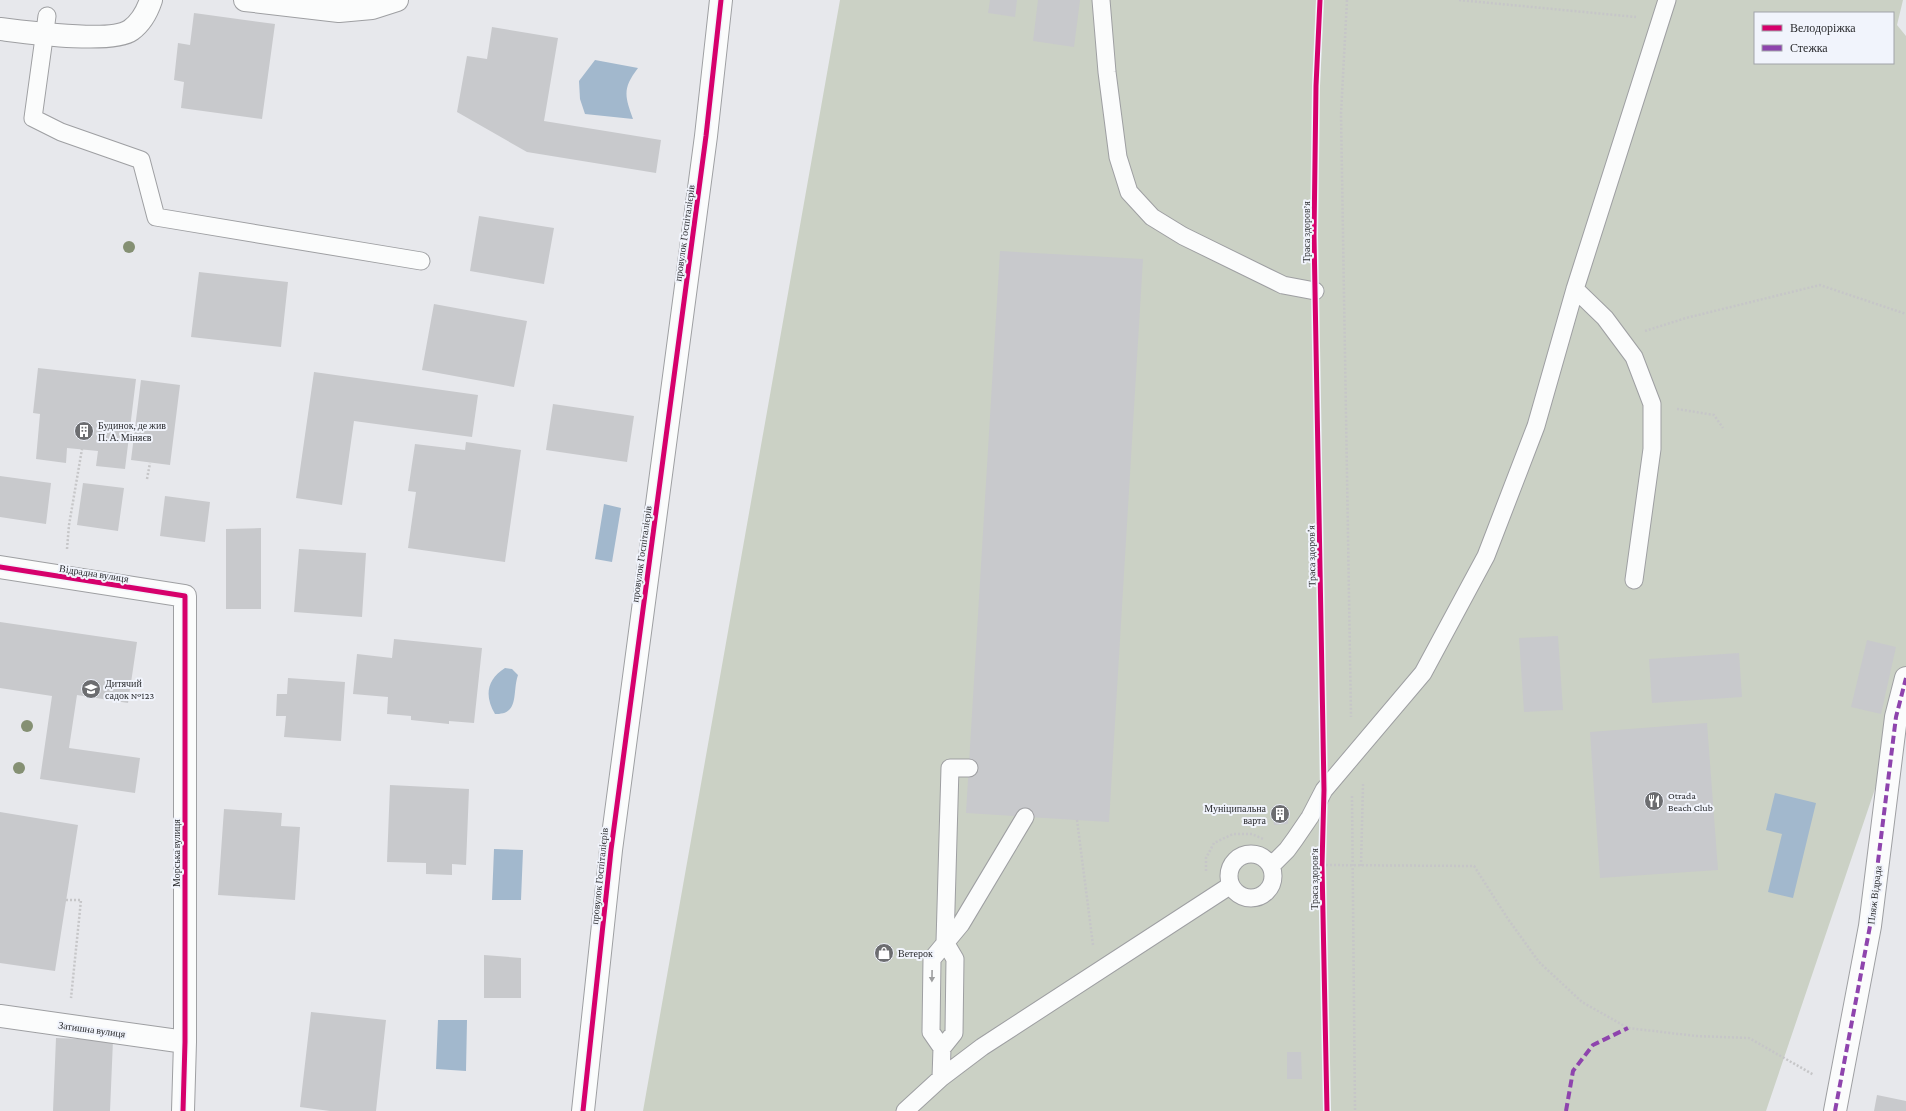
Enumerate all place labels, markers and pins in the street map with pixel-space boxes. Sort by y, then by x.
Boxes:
building icon: Будинок, де жив П. А. Міняєв [73,420,95,442]
place label: Будинок, де жив П. А. Міняєв [98,420,166,443]
school or university icon: Дитячий садок №123 [80,678,102,700]
place label: Дитячий садок №123 [105,678,154,701]
restaurant icon: Otrada Beach Club [1643,790,1665,812]
place label: Otrada Beach Club [1668,790,1713,813]
place label: Муніципальна варта [1204,803,1267,826]
building icon: Муніципальна варта [1269,803,1291,825]
shop icon: Ветерок [873,942,895,964]
place label: Ветерок [898,948,933,959]

